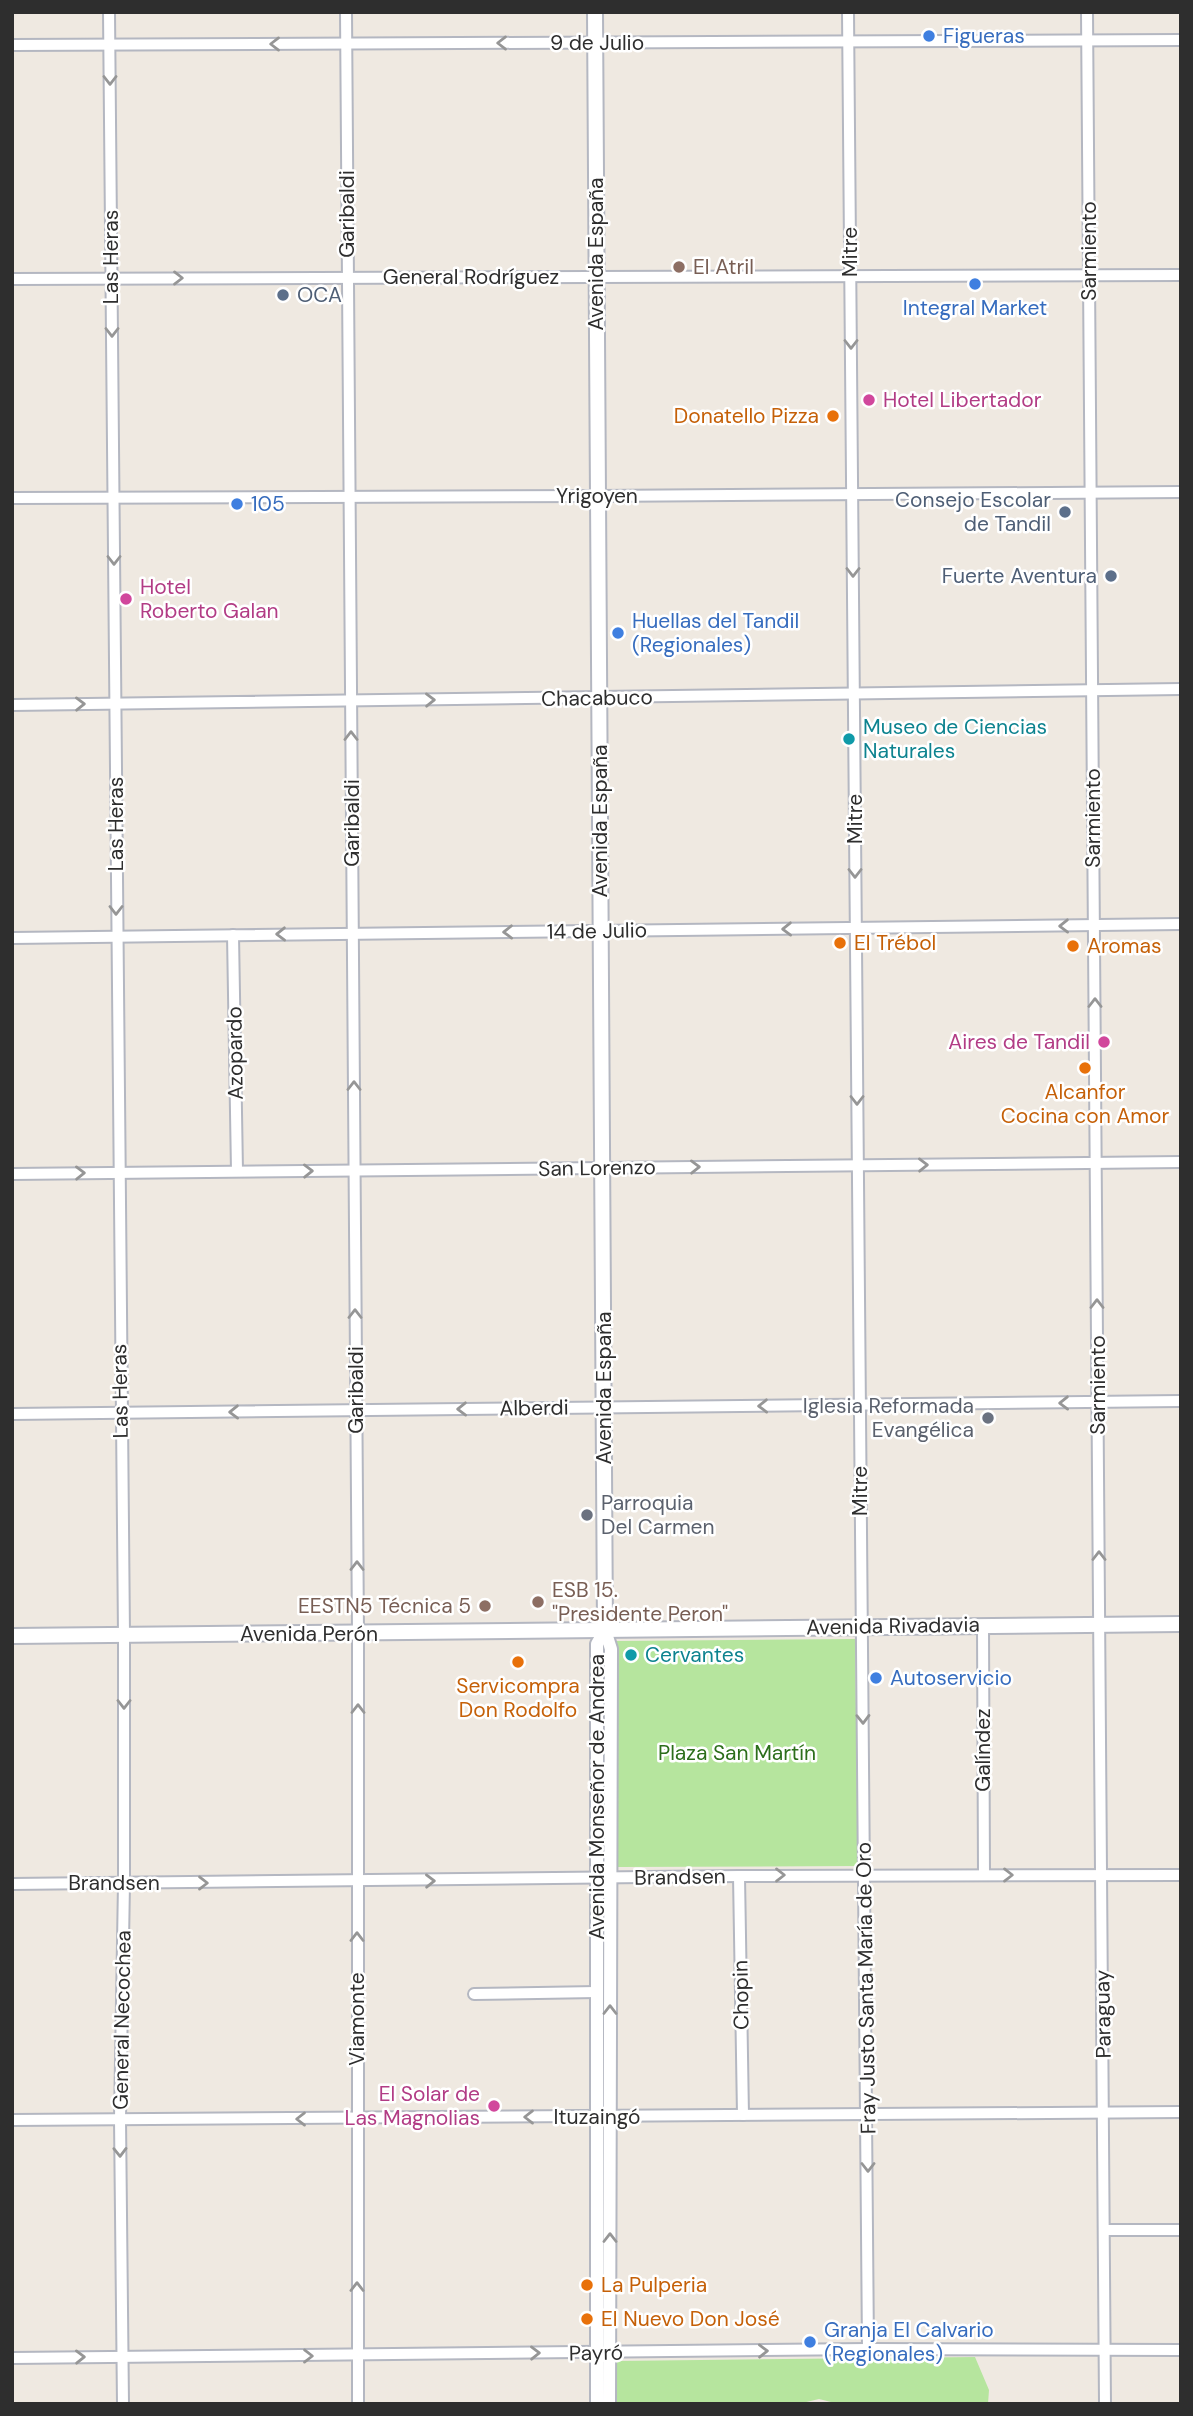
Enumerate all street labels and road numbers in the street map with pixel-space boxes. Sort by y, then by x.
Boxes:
street label: 9 de Julio [550,29,644,57]
street label: Garibaldi [333,170,361,258]
street label: Avenida España [582,177,610,331]
street label: Sarmiento [1075,201,1103,301]
street label: Las Heras [97,210,125,304]
street label: Mitre [836,227,864,277]
street label: General Rodríguez [383,263,559,291]
street label: Yrigoyen [556,482,638,510]
street label: Chacabuco [541,683,653,713]
street label: Avenida España [586,744,614,898]
street label: Sarmiento [1079,768,1107,868]
street label: Las Heras [102,777,130,871]
street label: Garibaldi [338,779,366,867]
street label: Mitre [841,794,869,844]
street label: 14 de Julio [547,916,647,946]
street label: Azopardo [220,1006,250,1100]
street label: San Lorenzo [538,1153,656,1183]
street label: Avenida España [590,1311,618,1465]
street label: Sarmiento [1084,1335,1112,1435]
street label: Las Heras [105,1343,135,1439]
street label: Garibaldi [342,1346,370,1434]
street label: Alberdi [499,1393,569,1423]
street label: Mitre [846,1466,874,1516]
street label: Avenida Rivadavia [806,1610,980,1642]
street label: Avenida Perón [240,1620,378,1648]
street label: Avenida Monseñor de Andrea [583,1654,611,1940]
street label: Galíndez [969,1708,997,1792]
street label: Fray Justo Santa María de Oro [849,1842,883,2134]
street label: Brandsen [634,1862,726,1892]
street label: Brandsen [68,1869,160,1897]
street label: General Necochea [106,1930,138,2110]
street label: Chopin [726,1960,756,2030]
street label: Paraguay [1088,1969,1118,2059]
street label: Viamonte [343,1972,371,2066]
street label: Ituzaingó [553,2103,641,2131]
street label: Payró [569,2339,623,2367]

